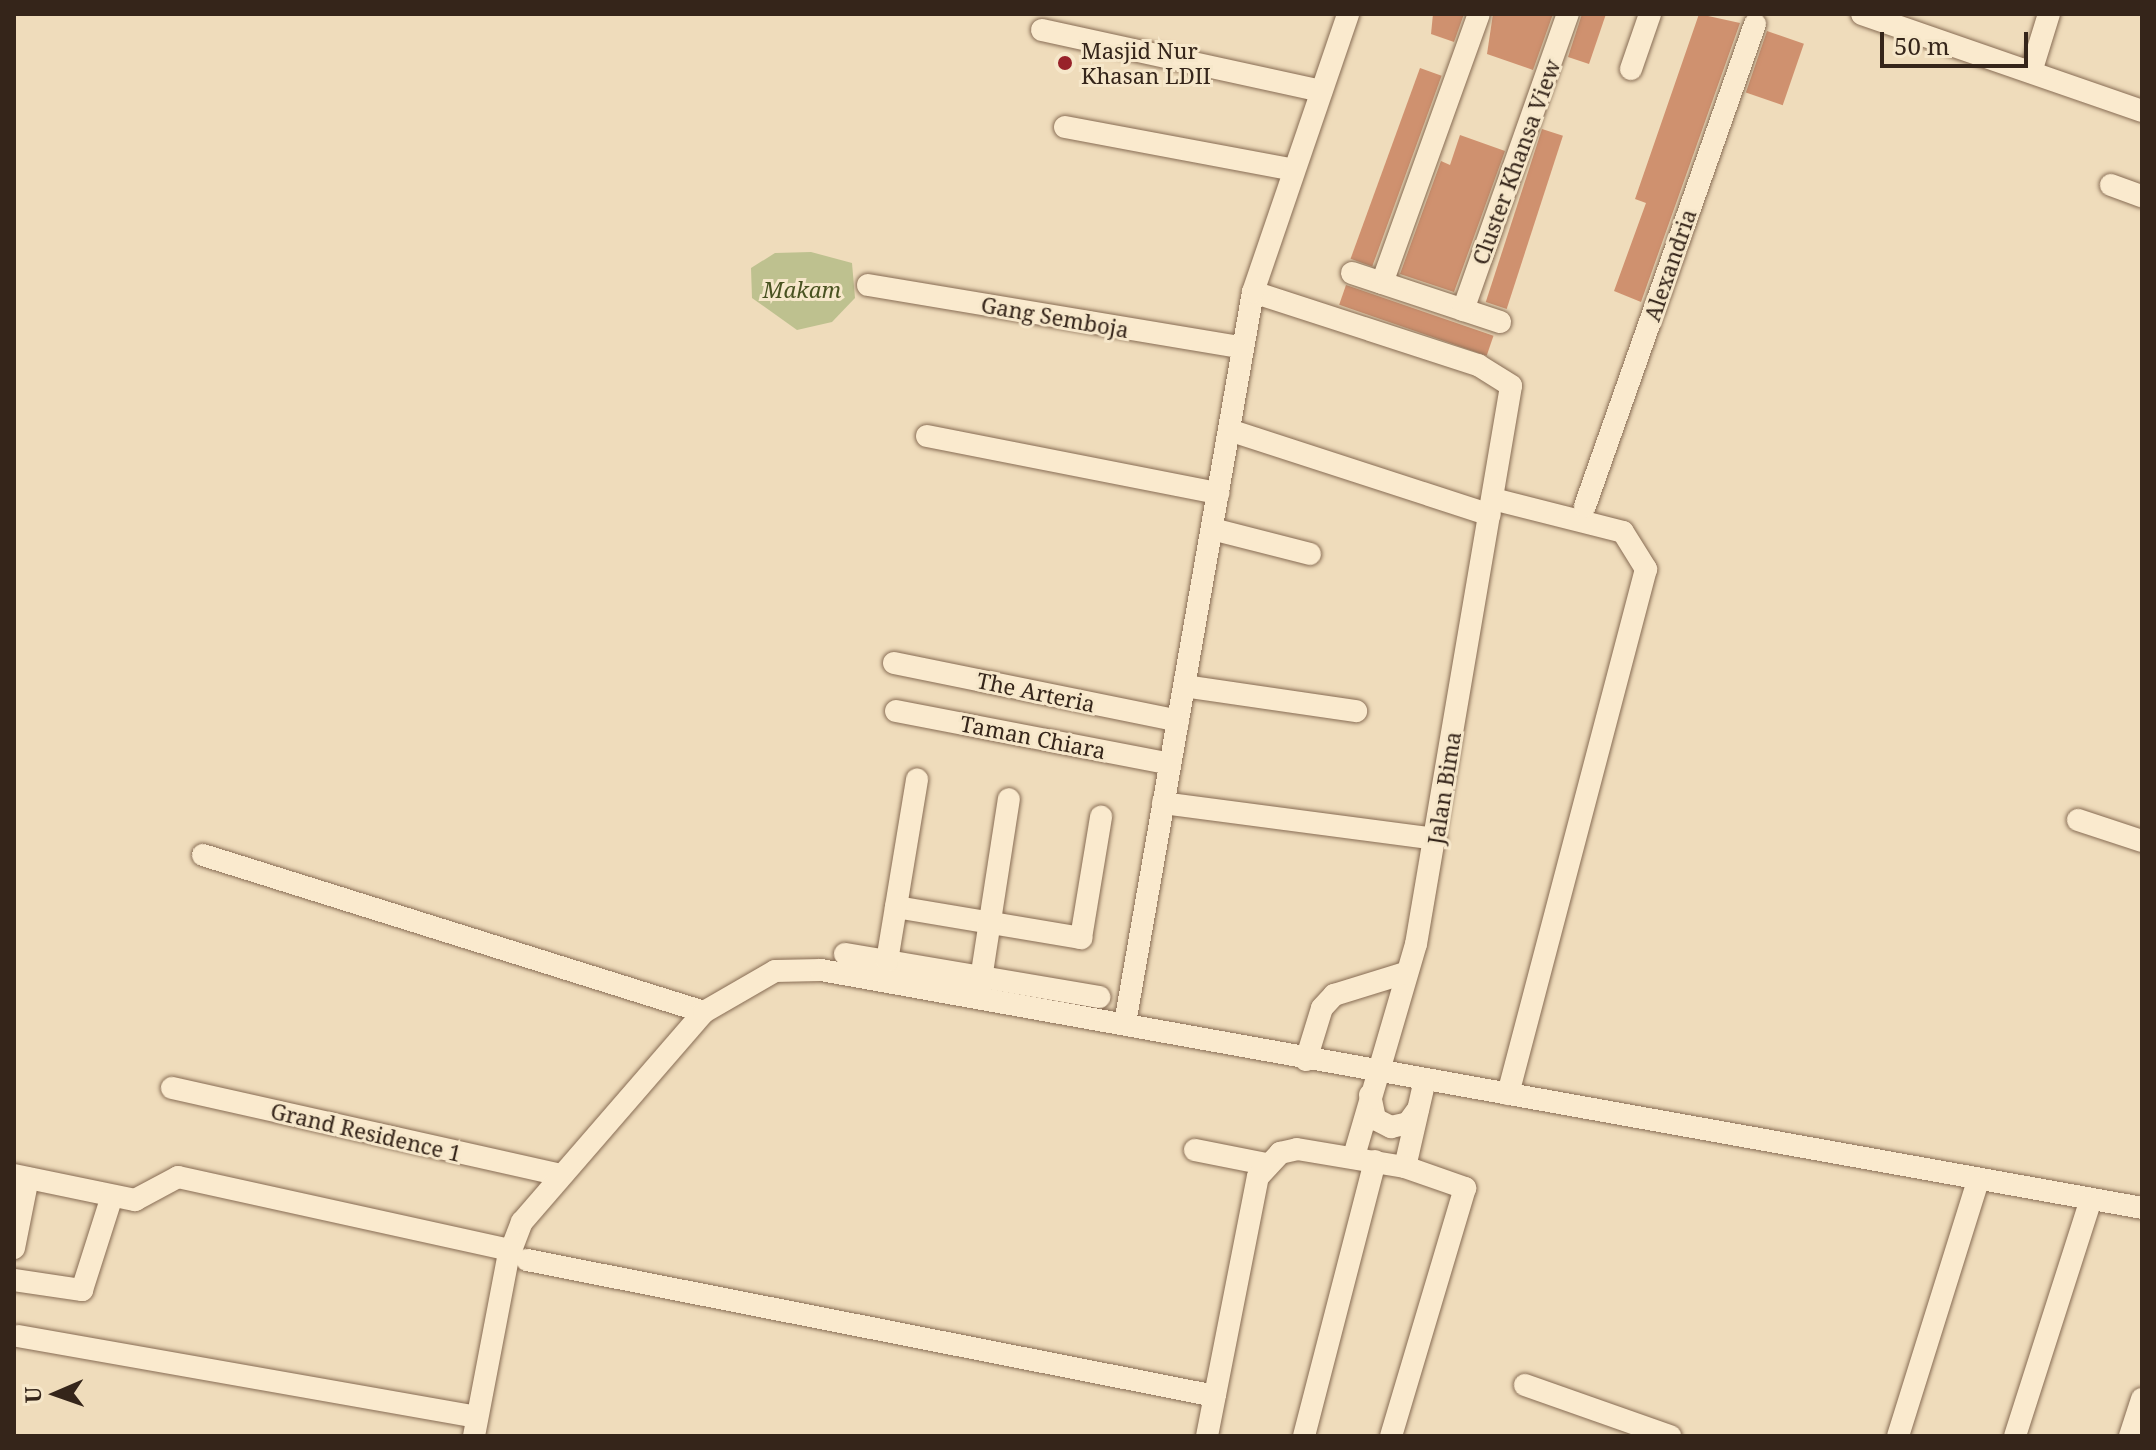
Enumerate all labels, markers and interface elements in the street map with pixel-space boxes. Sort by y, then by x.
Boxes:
scale bar [1884,16,2032,66]
text: 50 m [1894,29,1950,62]
place label: Masjid Nur Khasan LDII [1081,37,1211,88]
marker: Masjid Nur Khasan LDII [1056,54,1074,72]
street label: Cluster Khansa View [1467,56,1565,268]
street label: Alexandria [1639,206,1701,324]
park label: Makam [763,277,841,303]
street label: Gang Semboja [979,291,1131,343]
street label: The Arteria [975,667,1097,717]
street label: Taman Chiara [958,710,1108,764]
street label: Jalan Bima [1422,730,1466,846]
street label: Grand Residence 1 [268,1097,464,1167]
north arrow [16,1354,96,1434]
text: U [17,1386,47,1404]

